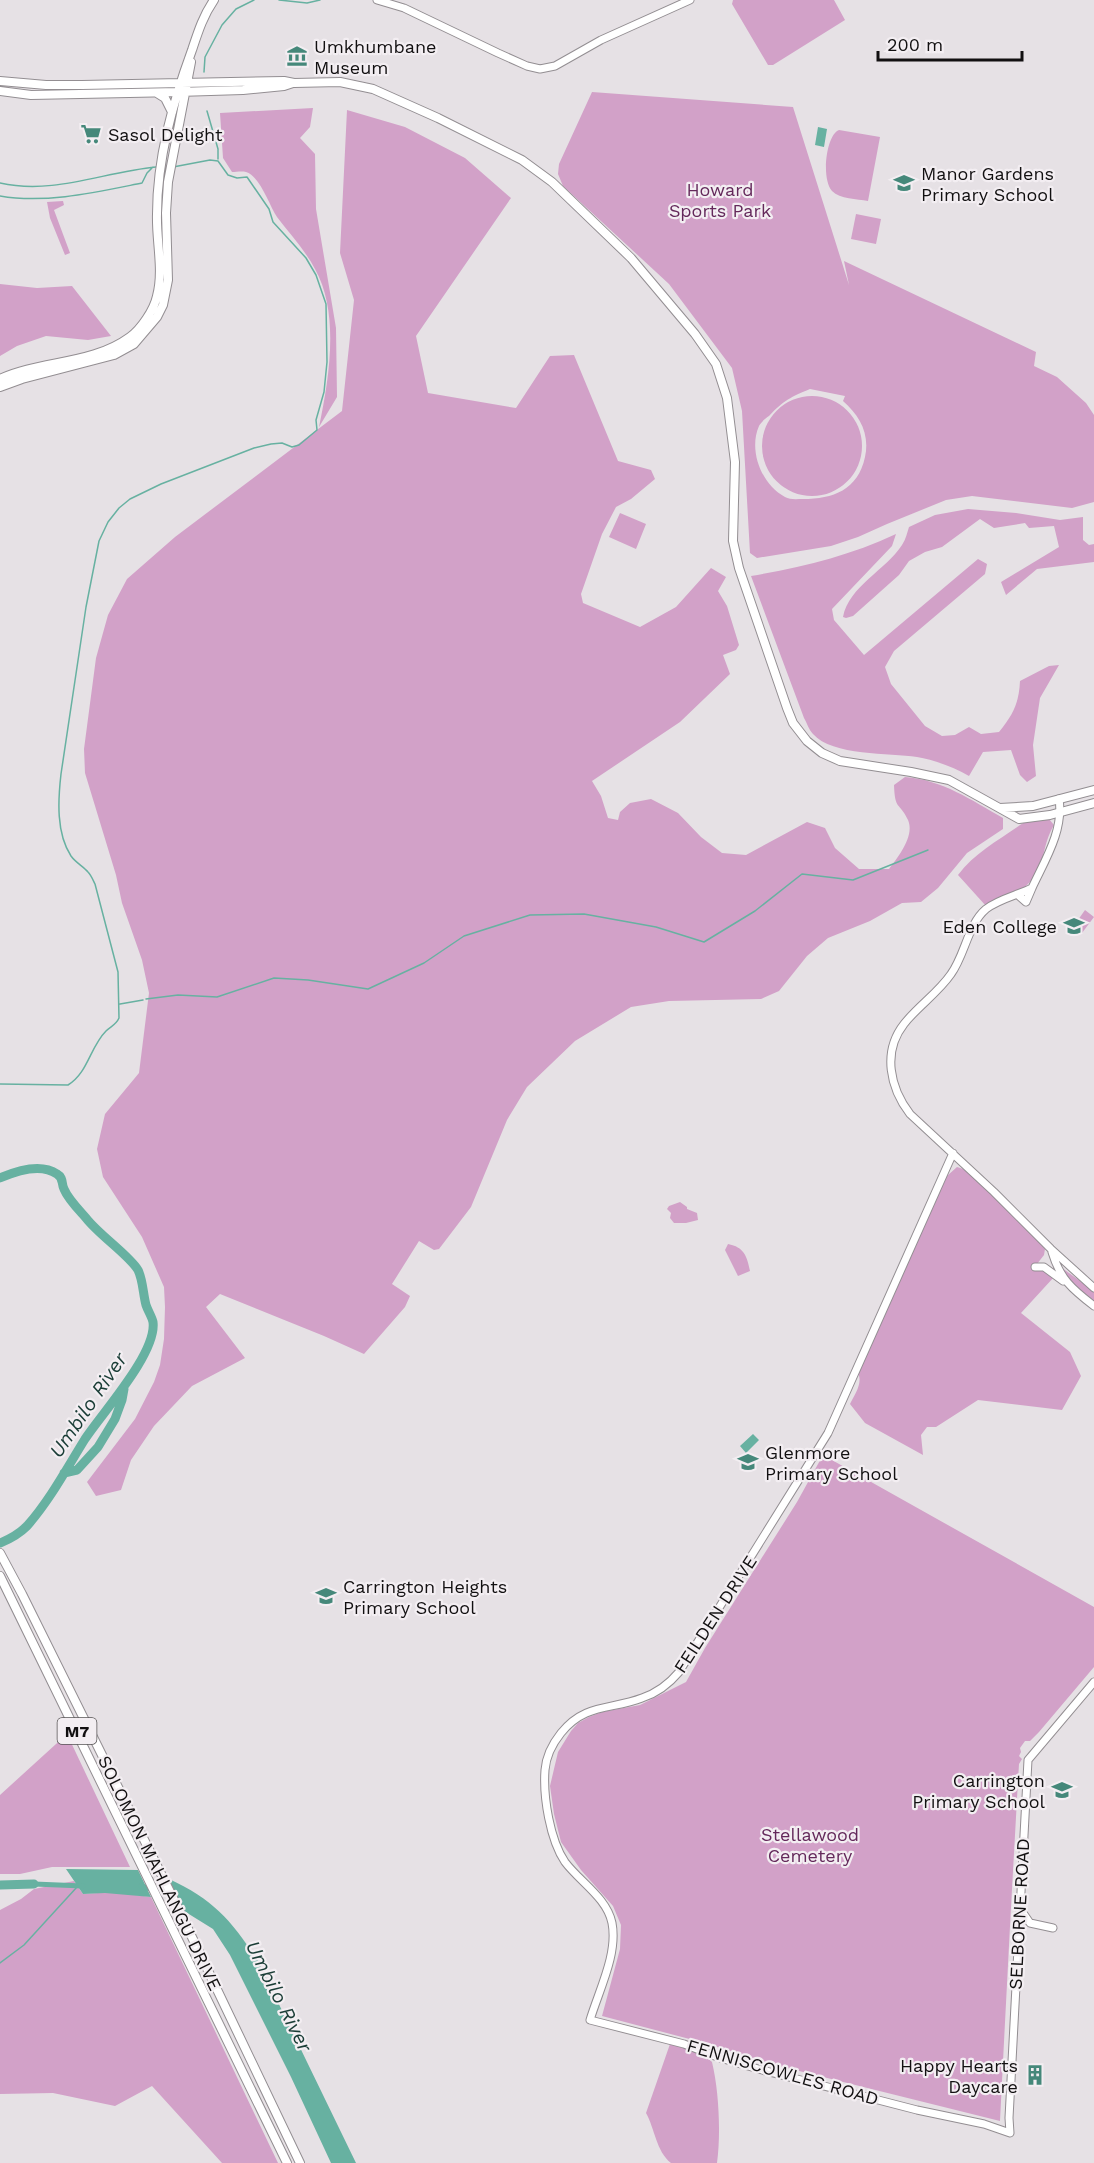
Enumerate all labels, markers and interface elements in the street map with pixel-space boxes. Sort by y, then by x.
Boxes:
scale bar [878,24,1022,62]
text: 200 m [887,34,943,55]
place label: Umkhumbane Museum [314,36,436,78]
museum icon: Umkhumbane Museum [285,44,309,68]
supermarket icon: Sasol Delight [79,122,103,146]
place label: Sasol Delight [108,124,223,145]
place label: Manor Gardens Primary School [921,163,1054,205]
school or university icon: Manor Gardens Primary School [892,171,916,195]
park label: Howard Sports Park [669,179,771,221]
school or university icon: Eden College [1062,914,1086,938]
place label: Eden College [942,916,1057,937]
water label: Umbilo River [44,1347,133,1462]
place label: Glenmore Primary School [765,1442,898,1484]
school or university icon: Glenmore Primary School [736,1450,760,1474]
street label: FEILDEN DRIVE [669,1551,761,1677]
place label: Carrington Heights Primary School [343,1576,507,1618]
school or university icon: Carrington Heights Primary School [314,1584,338,1608]
road number: M7 [58,1718,97,1744]
street label: SOLOMON MAHLANGU DRIVE [94,1752,226,1994]
place label: Carrington Primary School [912,1770,1045,1812]
school or university icon: Carrington Primary School [1050,1778,1074,1802]
park label: Stellawood Cemetery [761,1824,859,1866]
street label: SELBORNE ROAD [1005,1838,1033,1990]
water label: Umbilo River [241,1936,318,2057]
street label: FENNISCOWLES ROAD [685,2035,881,2109]
place label: Happy Hearts Daycare [900,2055,1018,2097]
building icon: Happy Hearts Daycare [1023,2063,1047,2087]

